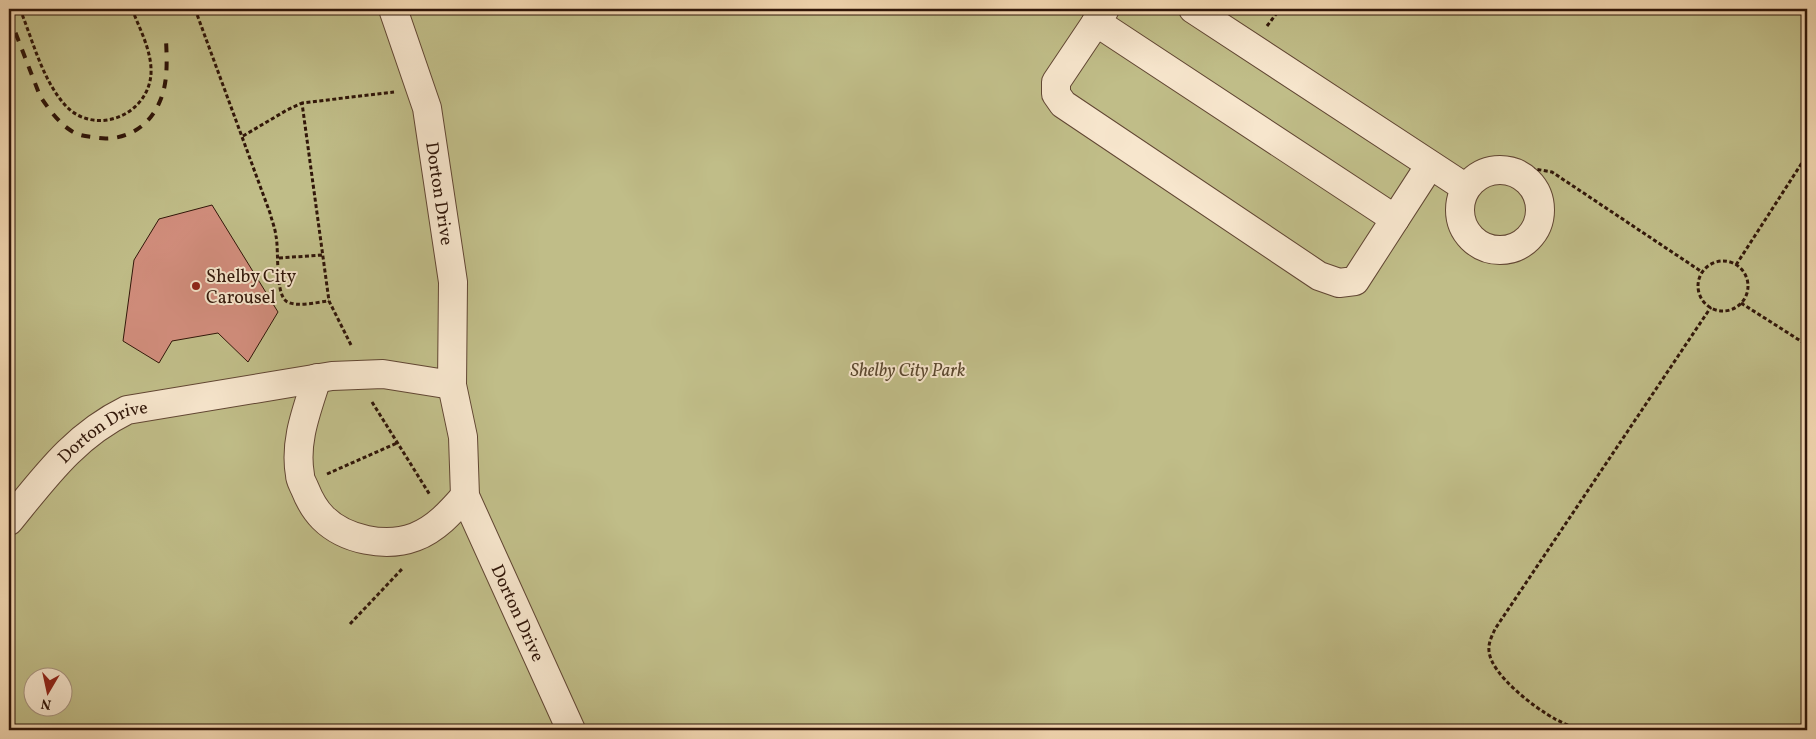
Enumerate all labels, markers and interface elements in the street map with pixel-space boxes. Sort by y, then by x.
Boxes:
street label: Dorton Drive [418,140,458,247]
place label: Shelby City Carousel [206,265,297,311]
marker: Shelby City Carousel [190,280,202,292]
park label: Shelby City Park [851,359,965,384]
street label: Dorton Drive [53,396,150,470]
street label: Dorton Drive [484,561,549,666]
north arrow [22,666,72,716]
text: N [40,693,53,714]

